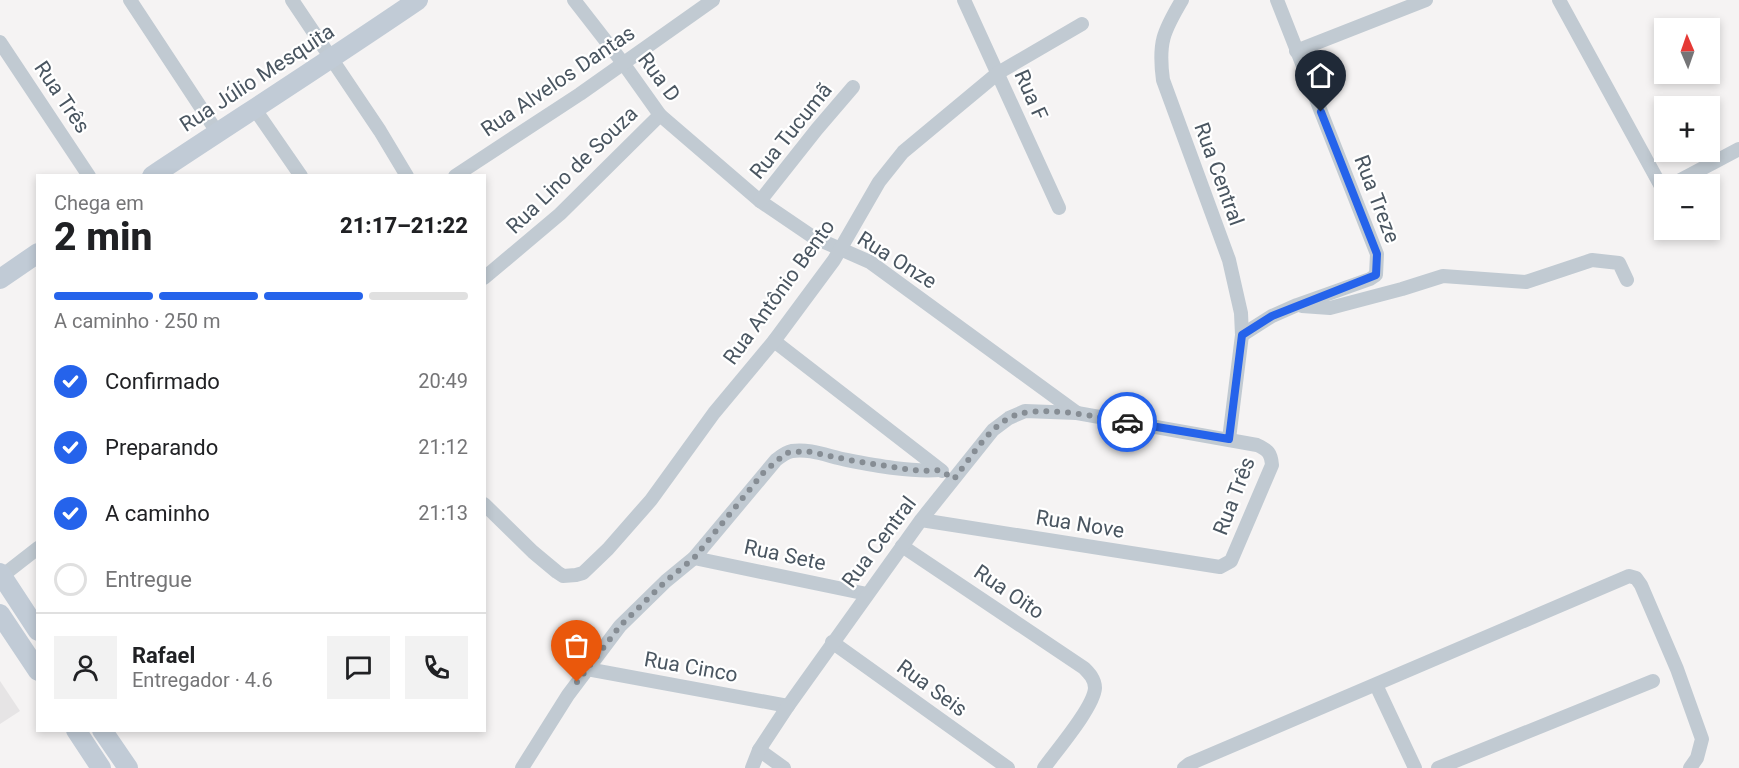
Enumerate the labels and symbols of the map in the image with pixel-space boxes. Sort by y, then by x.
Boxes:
north arrow [1654,18,1720,84]
street label: Rua Júlio Mesquita [175,19,339,137]
street label: Rua Alvelos Dantas [477,21,639,141]
street label: Rua D [633,48,685,106]
pin [1295,50,1346,112]
street label: Rua Três [29,57,95,137]
street label: Rua F [1009,66,1053,124]
street label: Rua Tucumã [745,78,837,184]
street label: Rua Lino de Souza [502,101,642,239]
street label: Rua Central [1189,119,1249,229]
street label: Rua Treze [1349,152,1405,246]
street label: Rua Antônio Bento [718,215,840,369]
street label: Rua Onze [853,226,941,294]
courier [1097,392,1157,452]
street label: Rua Três [1208,454,1260,538]
street label: Rua Central [837,492,921,592]
street label: Rua Nove [1034,505,1126,543]
street label: Rua Sete [742,535,828,575]
street label: Rua Oito [969,560,1049,624]
pin [551,620,602,682]
street label: Rua Cinco [642,647,740,687]
street label: Rua Seis [892,655,972,721]

